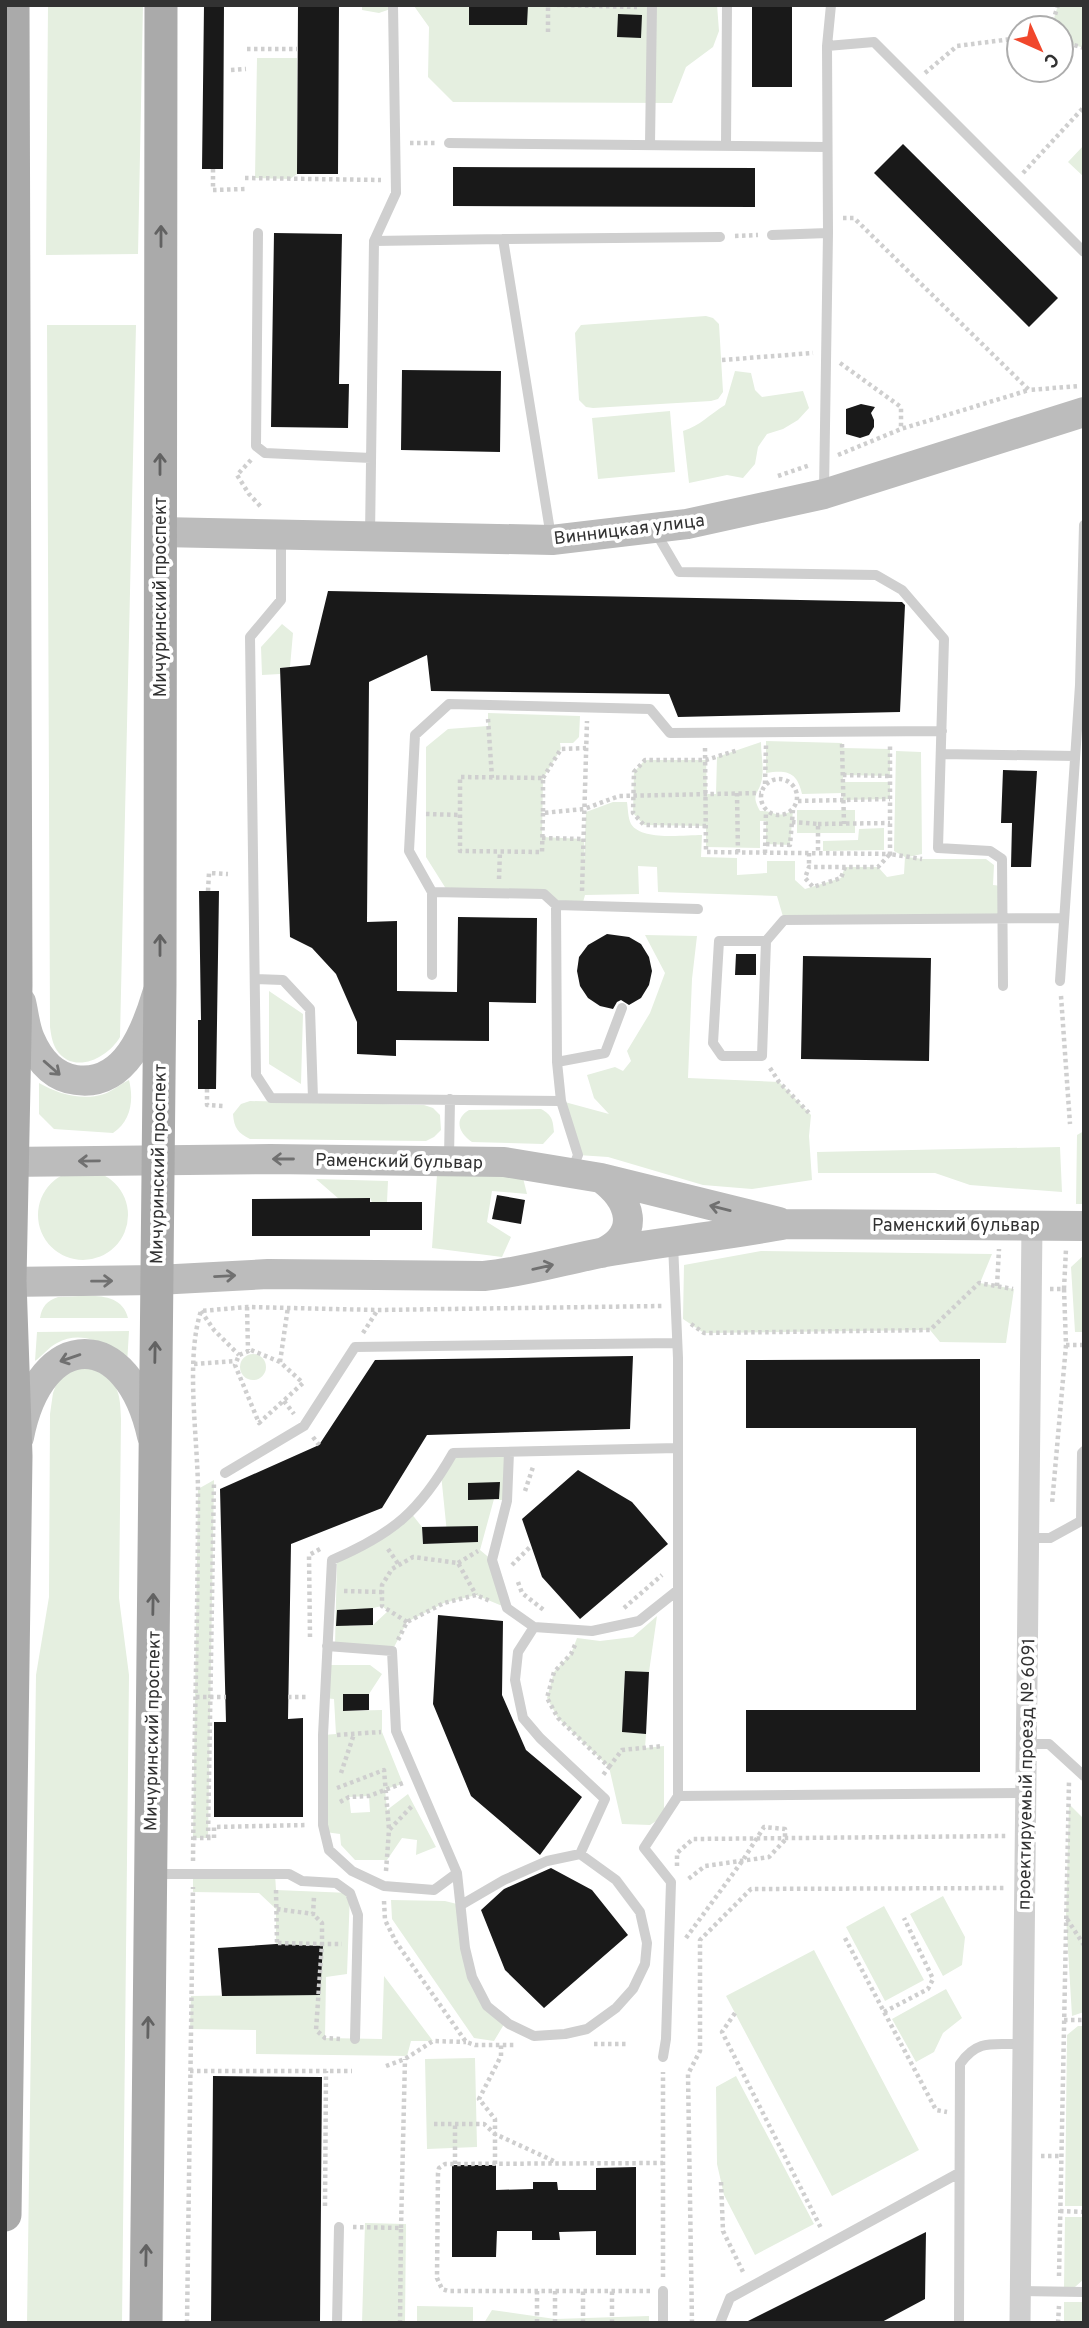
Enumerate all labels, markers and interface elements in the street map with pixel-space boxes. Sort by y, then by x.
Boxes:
north arrow [1005,14,1075,84]
text: С [1038,47,1063,72]
one-way arrow [154,225,168,248]
one-way arrow [153,452,167,475]
street label: Мичуринский проспект [150,497,173,697]
street label: Винницкая улица [552,510,706,551]
one-way arrow [153,933,167,956]
one-way arrow [43,1060,61,1076]
street label: Мичуринский проспект [146,1064,173,1264]
street label: Раменский бульвар [315,1150,483,1175]
one-way arrow [272,1153,295,1166]
one-way arrow [78,1154,101,1168]
one-way arrow [709,1200,732,1214]
street label: Раменский бульвар [872,1215,1040,1238]
one-way arrow [531,1260,554,1273]
one-way arrow [214,1269,237,1282]
one-way arrow [91,1274,114,1287]
one-way arrow [149,1340,162,1363]
one-way arrow [60,1353,82,1365]
one-way arrow [146,1592,160,1615]
street label: Мичуринский проспект [140,1631,167,1831]
street label: проектируемый проезд № 6091 [1014,1638,1041,1910]
one-way arrow [142,2016,155,2039]
one-way arrow [139,2243,153,2266]

